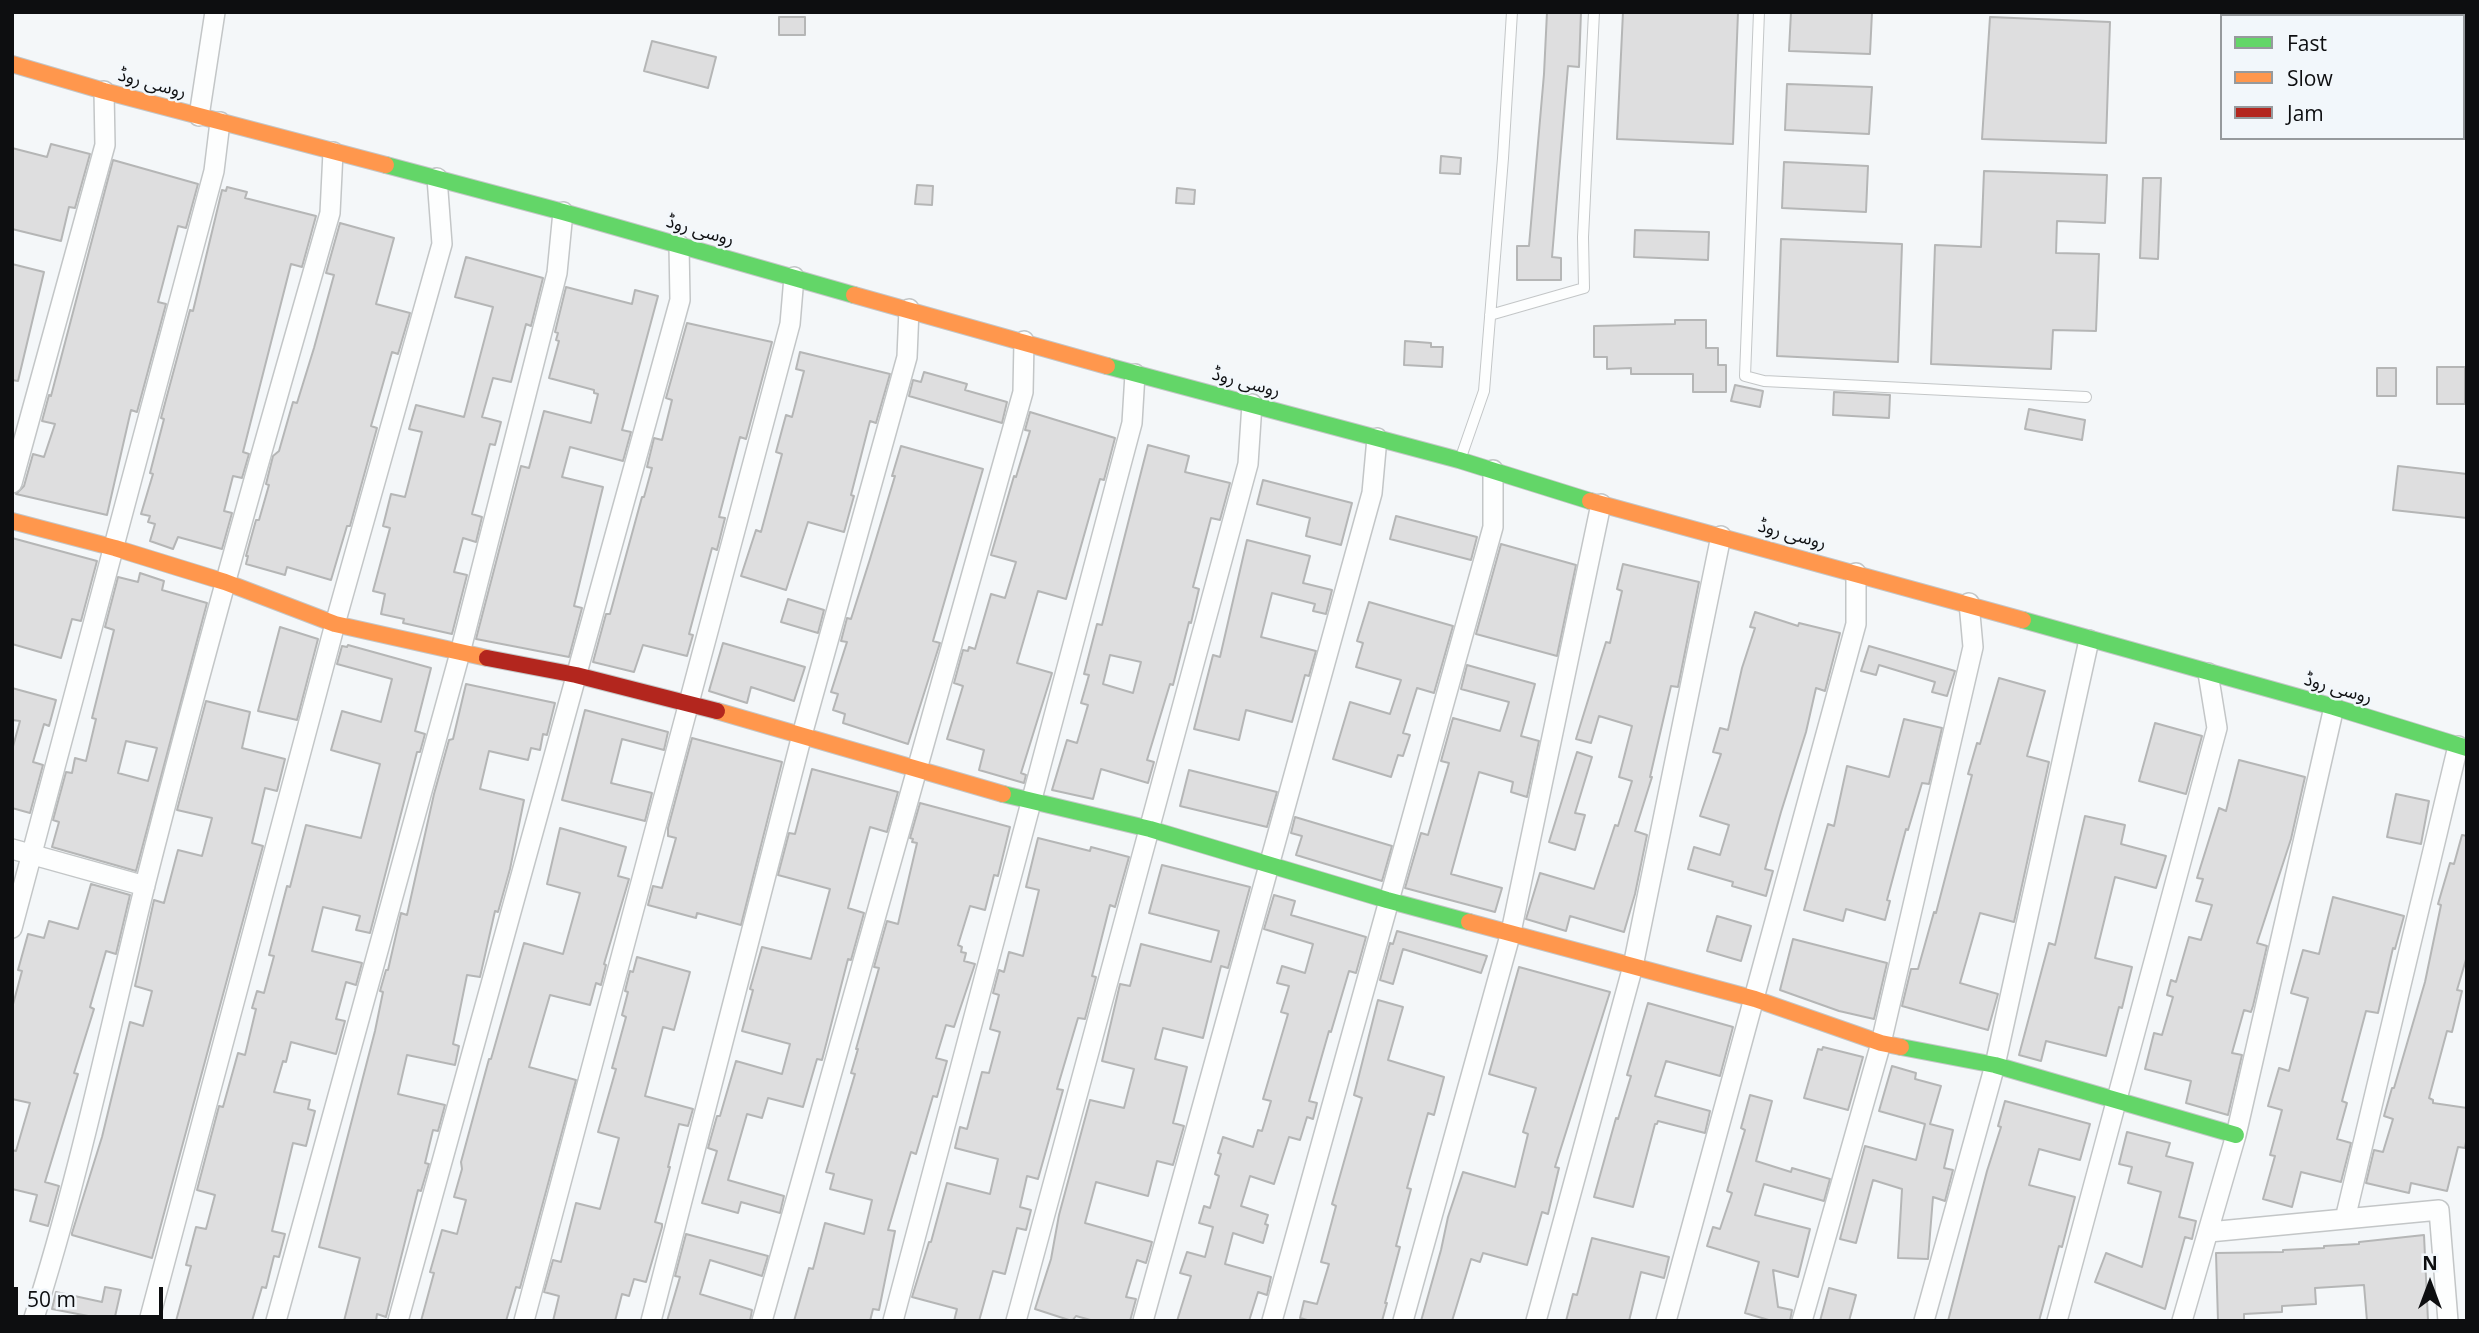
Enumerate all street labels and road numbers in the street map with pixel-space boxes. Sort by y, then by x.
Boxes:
street label: روسی روڈ [115,65,189,103]
street label: روسی روڈ [663,211,737,251]
street label: روسی روڈ [1209,364,1283,402]
street label: روسی روڈ [1755,516,1829,554]
street label: روسی روڈ [2301,669,2375,709]

